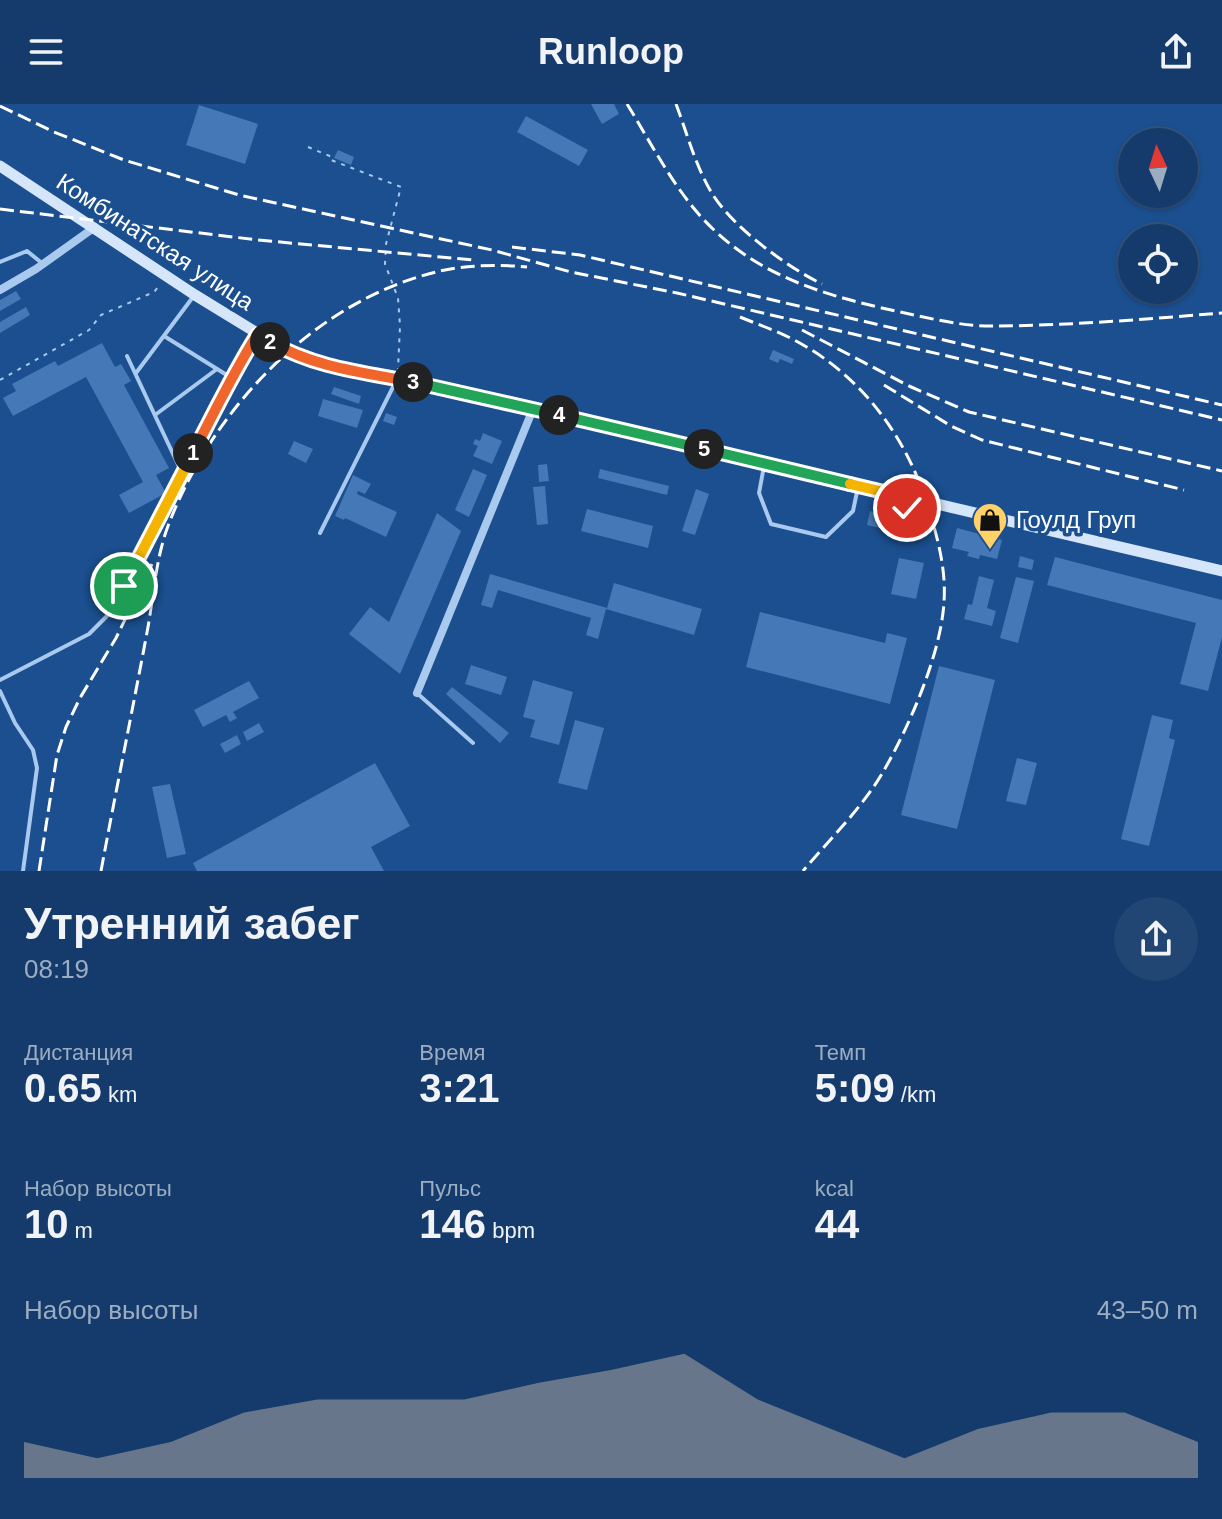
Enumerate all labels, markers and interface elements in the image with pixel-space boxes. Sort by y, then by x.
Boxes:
icon: menu [24,30,68,74]
icon: share [1154,30,1198,74]
text: Runloop [538,31,684,72]
north arrow [1118,128,1198,208]
map controls [1118,128,1198,304]
street label: Комбинатская улица [52,168,259,316]
button: locate [1118,224,1198,304]
pin: 2 [250,322,290,362]
text: 2 [264,329,276,354]
pin: 3 [393,362,433,402]
text: 3 [407,369,419,394]
pin: 4 [539,395,579,435]
text: 4 [553,402,565,427]
pin: 5 [684,429,724,469]
pin: 1 [173,433,213,473]
text: 5 [698,436,710,461]
text: 1 [187,440,199,465]
pin [873,474,941,542]
icon: check [885,486,929,530]
shop icon: Гоулд Груп [971,501,1009,551]
place label: Гоулд Груп [1016,506,1136,533]
pin [90,552,158,620]
icon: arrive [102,564,146,608]
button: share [1114,897,1198,981]
text: Утренний забег [24,899,359,948]
text: 08:19 [24,954,89,984]
text: Дистанция [24,1040,133,1065]
text: Время [419,1040,486,1065]
text: Темп [815,1040,866,1065]
text: 0.65 [24,1066,102,1110]
text: 3:21 [419,1066,499,1110]
text: 5:09 [815,1066,895,1110]
text: km [102,1082,137,1107]
text: /km [895,1082,936,1107]
text: Набор высоты [24,1176,172,1201]
text: Пульс [419,1176,481,1201]
text: kcal [815,1176,854,1201]
text: 10 [24,1202,69,1246]
text: 146 [419,1202,486,1246]
text: 44 [815,1202,859,1246]
text: m [69,1218,93,1243]
text: bpm [486,1218,535,1243]
text: Набор высоты [24,1295,199,1325]
text: 43–50 m [1097,1295,1198,1325]

